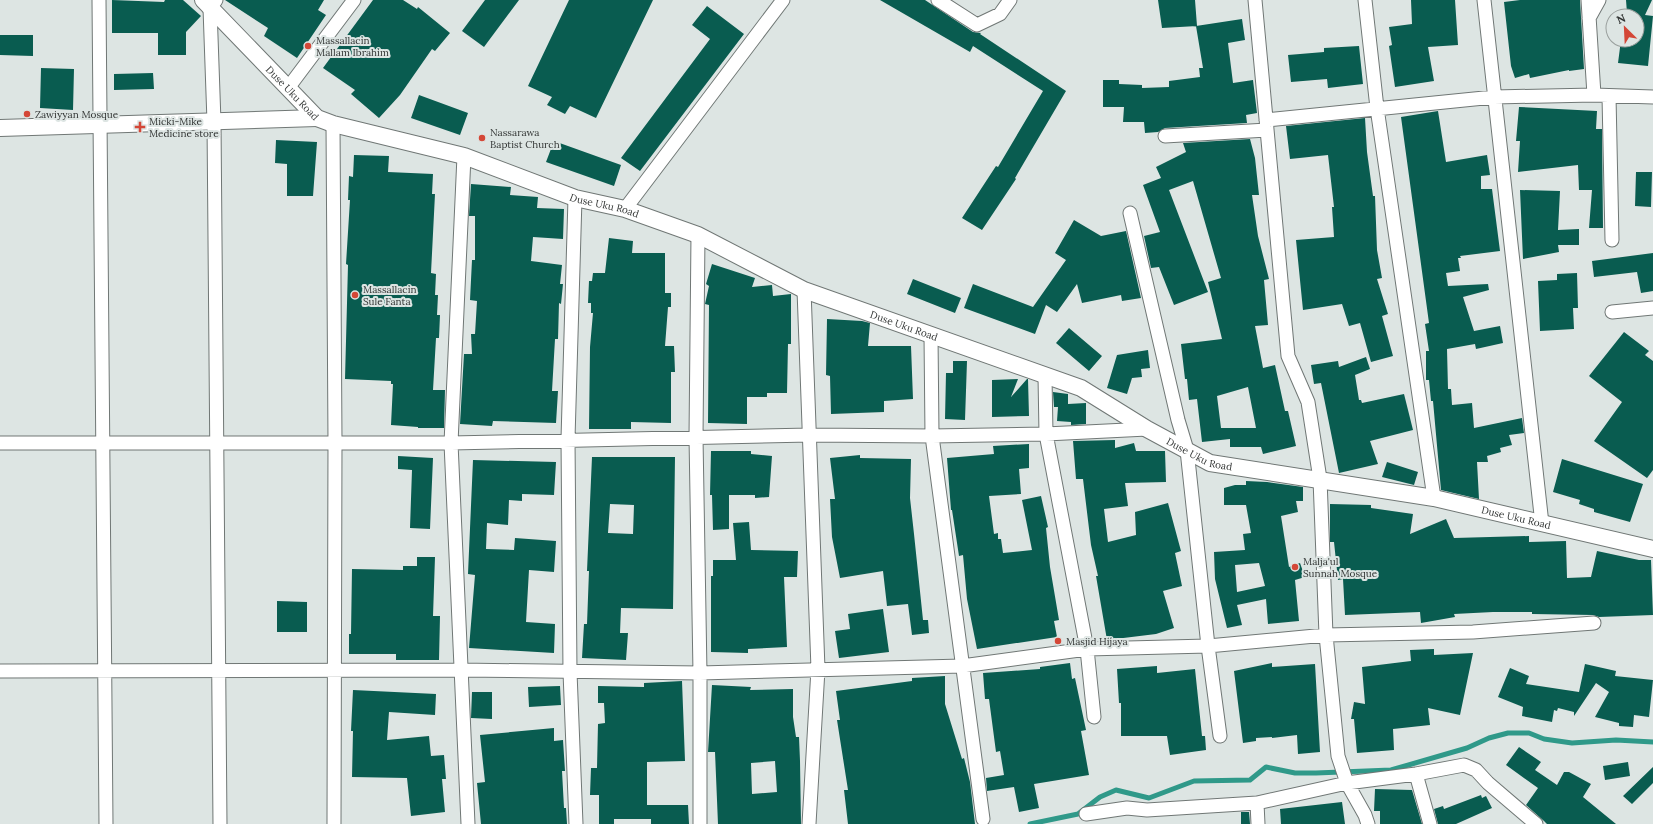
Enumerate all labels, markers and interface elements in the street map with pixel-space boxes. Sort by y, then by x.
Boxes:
north arrow [1605,8,1645,48]
text: N [1614,11,1628,27]
place label: Massallacin Mallam Ibrahim [316,34,389,59]
marker: Massallacin Mallam Ibrahim [303,41,313,51]
street label: Duse Uku Road [263,63,322,123]
place label: Zawiyyan Mosque [35,108,119,121]
marker: Zawiyyan Mosque [22,109,32,119]
place label: Micki-Mike Medicine store [149,115,219,140]
marker: Micki-Mike Medicine store [134,121,146,133]
place label: Nassarawa Baptist Church [490,126,560,151]
marker: Nassarawa Baptist Church [477,133,487,143]
street label: Duse Uku Road [568,191,641,220]
place label: Massallacin Sule Fanta [363,283,417,308]
marker: Massallacin Sule Fanta [350,290,360,300]
street label: Duse Uku Road [868,308,940,344]
street label: Duse Uku Road [1164,435,1233,473]
street label: Duse Uku Road [1480,503,1552,532]
place label: Malja'ul Sunnah Mosque [1303,555,1378,580]
marker: Malja'ul Sunnah Mosque [1290,562,1300,572]
place label: Masjid Hijaya [1066,635,1128,648]
marker: Masjid Hijaya [1053,636,1063,646]

